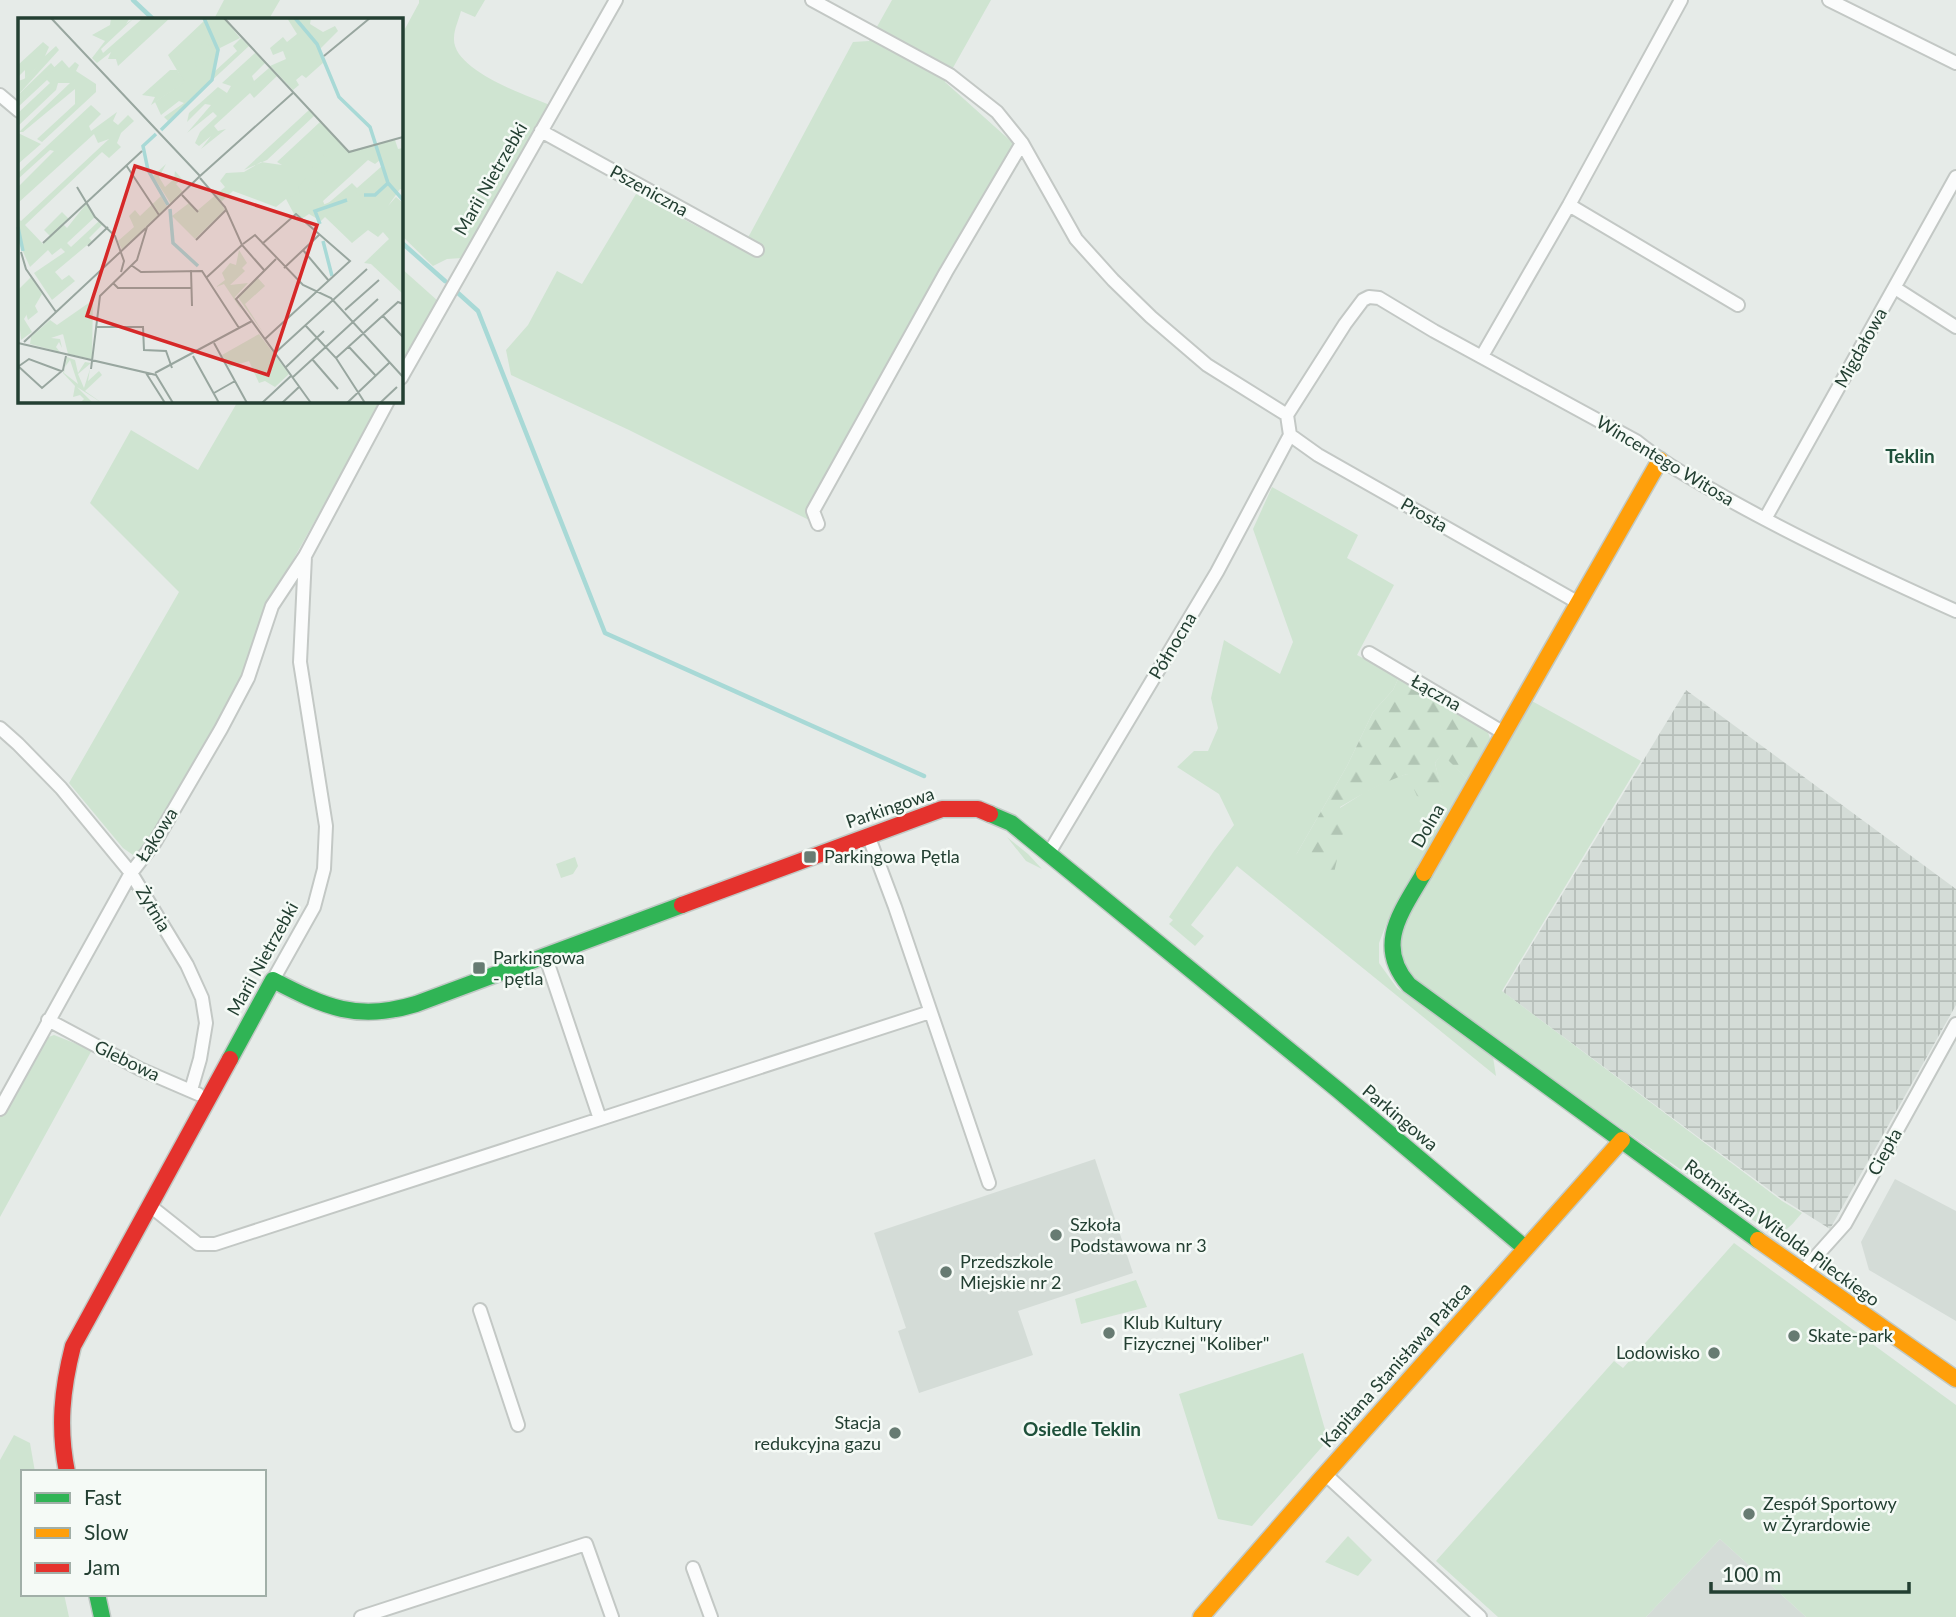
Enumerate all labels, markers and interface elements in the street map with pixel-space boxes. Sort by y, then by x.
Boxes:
inset map [18,18,402,402]
street label: Marii Nietrzebki [449,118,531,239]
street label: Pszeniczna [607,160,692,221]
street label: Migdałowa [1829,304,1891,391]
street label: Wincentego Witosa [1593,410,1738,510]
district label: Teklin [1885,444,1935,467]
street label: Prosta [1397,492,1452,536]
street label: Północna [1144,608,1201,683]
street label: Łączna [1408,669,1465,715]
street label: Parkingowa [843,782,937,832]
street label: Dolna [1406,800,1448,851]
street label: Łąkowa [131,803,182,866]
place label: Parkingowa Pętla [824,845,960,867]
marker: Parkingowa Pętla [802,849,818,865]
street label: Żytnia [132,882,176,935]
street label: Marii Nietrzebki [222,898,302,1019]
place label: Parkingowa - pętla [493,946,585,989]
marker: Parkingowa - pętla [471,960,487,976]
street label: Glebowa [91,1035,164,1085]
street label: Parkingowa [1358,1079,1443,1155]
street label: Ciepła [1862,1124,1906,1179]
street label: Rotmistrza Witolda Pileckiego [1681,1154,1884,1310]
place label: Szkoła Podstawowa nr 3 [1070,1213,1207,1256]
marker: Szkoła Podstawowa nr 3 [1048,1227,1064,1243]
place label: Przedszkole Miejskie nr 2 [960,1250,1061,1293]
marker: Przedszkole Miejskie nr 2 [938,1264,954,1280]
street label: Kapitana Stanisława Pałaca [1315,1277,1475,1451]
place label: Klub Kultury Fizycznej "Koliber" [1123,1311,1269,1354]
place label: Skate-park [1808,1324,1894,1346]
marker: Klub Kultury Fizycznej "Koliber" [1101,1325,1117,1341]
marker: Skate-park [1786,1328,1802,1344]
place label: Lodowisko [1616,1341,1700,1363]
marker: Lodowisko [1706,1345,1722,1361]
place label: Stacja redukcyjna gazu [754,1411,881,1454]
district label: Osiedle Teklin [1023,1417,1141,1440]
marker: Stacja redukcyjna gazu [887,1425,903,1441]
legend [21,1470,266,1596]
text: Fast [84,1484,122,1509]
place label: Zespół Sportowy w Żyrardowie [1763,1492,1898,1535]
marker: Zespół Sportowy w Żyrardowie [1741,1506,1757,1522]
text: Slow [84,1519,129,1544]
scale bar [1711,1550,1909,1594]
text: Jam [84,1554,120,1579]
text: 100 m [1722,1561,1781,1586]

